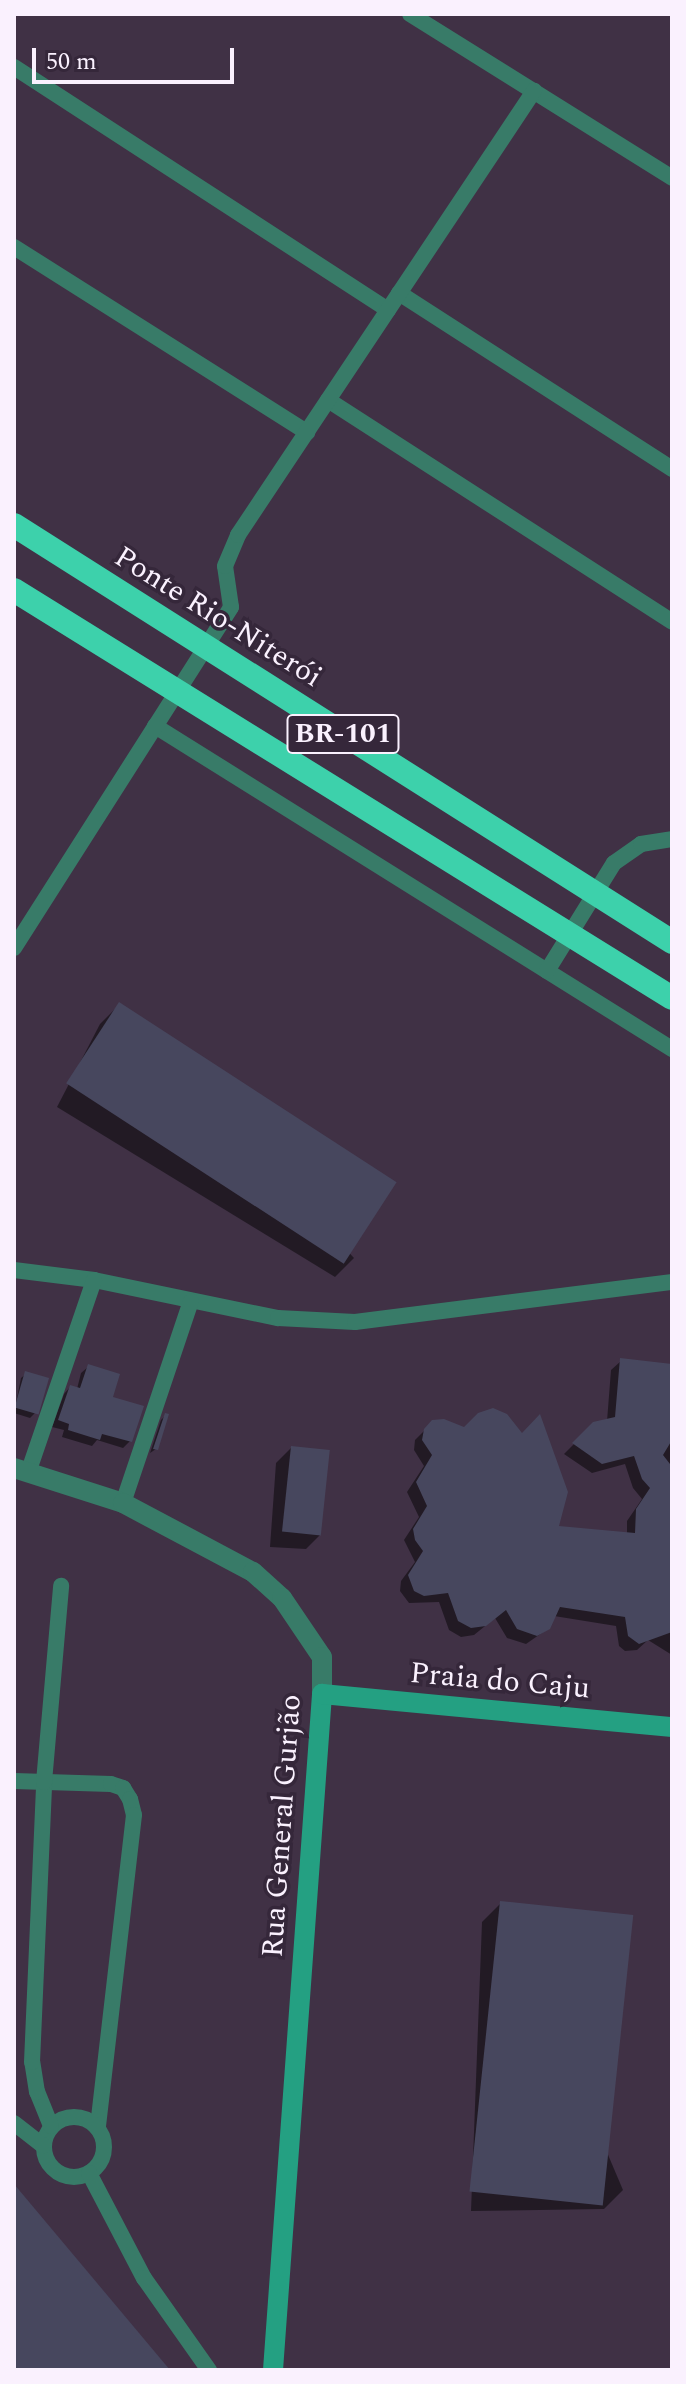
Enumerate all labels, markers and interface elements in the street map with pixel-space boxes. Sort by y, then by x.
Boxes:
scale bar [36,32,238,82]
text: 50 m [46,44,97,80]
street label: Ponte Rio-Niterói [108,539,328,695]
road number: BR-101 [285,710,401,758]
street label: Praia do Caju [409,1655,591,1707]
street label: Rua General Gurjão [255,1693,309,1959]

